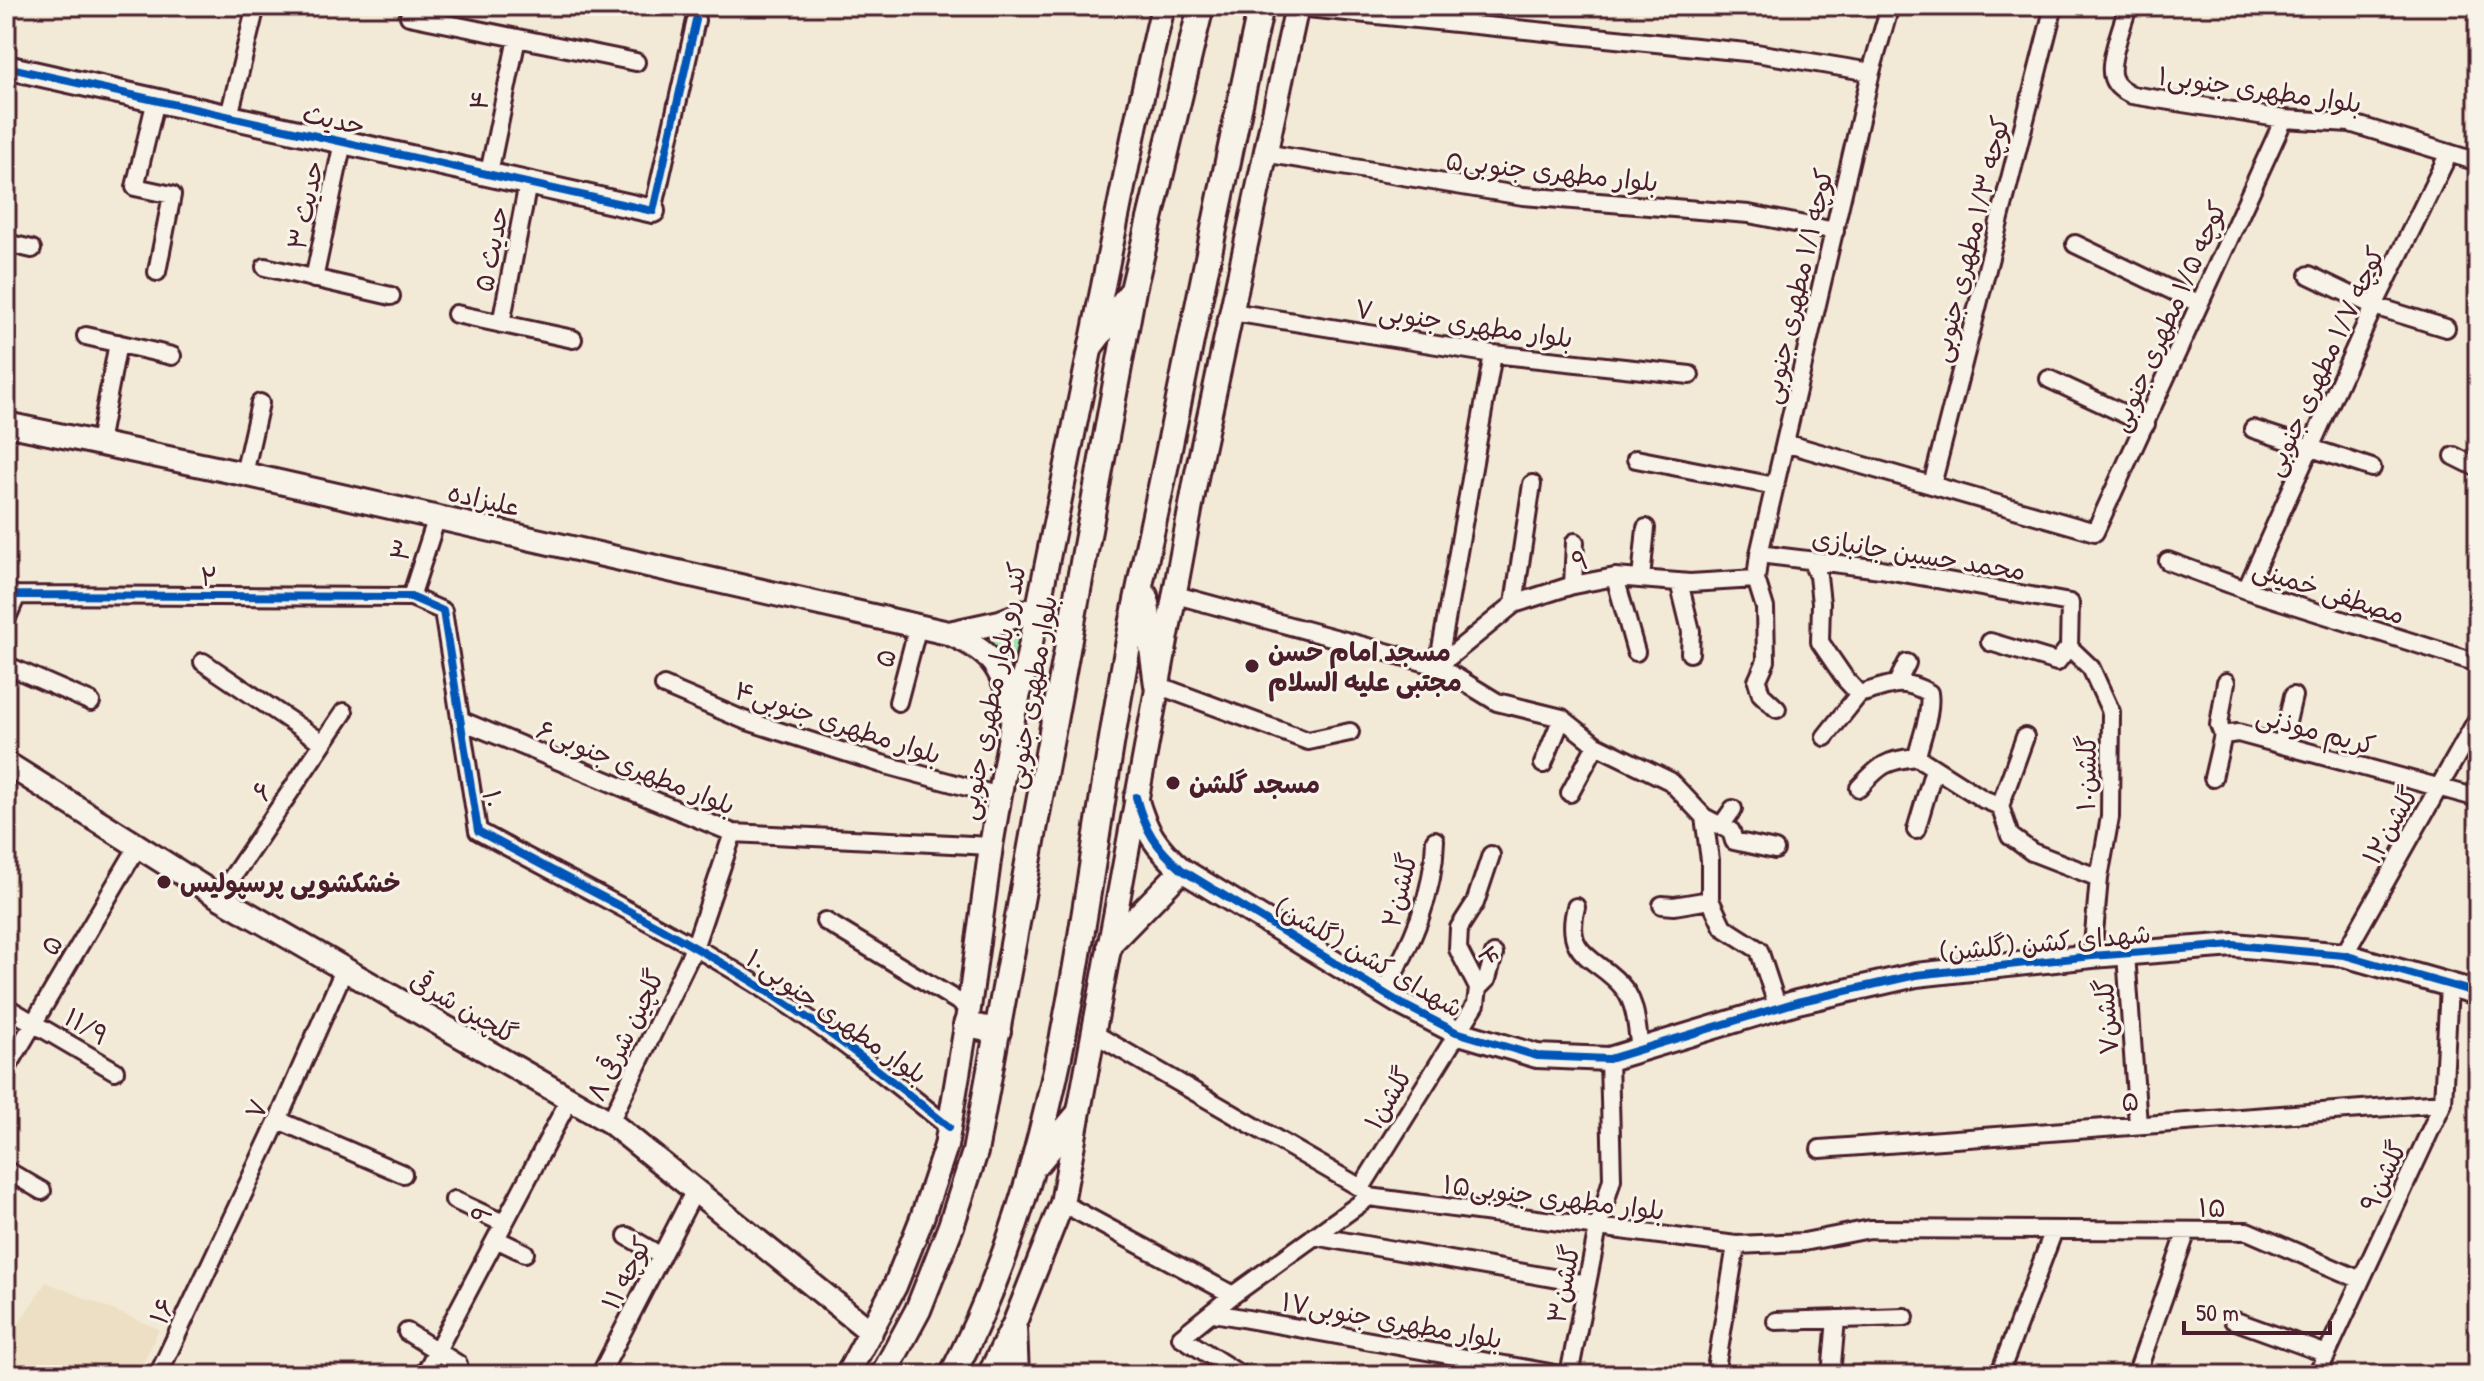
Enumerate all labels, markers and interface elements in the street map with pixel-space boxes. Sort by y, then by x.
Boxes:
street label: ۱بلوار مطهری جنوبی [2156,57,2364,121]
street label: ۴ [460,87,498,113]
street label: حدیث [299,95,369,143]
street label: کوچه ۱/۳ مطهری جنوبی [1922,112,2018,366]
street label: ۵بلوار مطهری جنوبی [1444,142,1660,200]
street label: حدیث ۳ [278,157,332,253]
street label: کوچه ۱/۱ مطهری جنوبی [1753,165,1841,407]
street label: کوچه ۱/۵ مطهری جنوبی [2101,195,2235,437]
street label: حدیث ۵ [466,203,516,295]
street label: کوچه ۱/۷ مطهری جنوبی [2255,241,2393,481]
street label: ۷ بلوار مطهری جنوبی [1353,290,1575,356]
street label: علیزاده [444,474,524,524]
street label: محمد حسین جانبازی [1810,520,2028,588]
street label: ۳ [381,534,421,566]
street label: ۹ [1568,541,1592,579]
street label: مصطفی خمینی [2248,550,2410,632]
street label: ۲ [200,559,218,594]
street label: کند رو بلوار مطهری جنوبی [952,560,1032,822]
street label: بلوار مطهری جنوبی [999,593,1063,791]
place label: مسجد امام حسن مجتبی علیه السلام [1268,634,1462,702]
street label: ۵ [866,645,904,671]
marker: مسجد امام حسن مجتبی علیه السلام [1243,657,1261,675]
street label: بلوار مطهری جنوبی۴ [730,672,946,772]
street label: کریم موذنی [2252,697,2380,766]
street label: بلوار مطهری جنوبی۶ [531,711,741,823]
street label: گلشن۱۰ [2068,735,2104,811]
place label: مسجد گلشن [1189,766,1320,801]
marker: مسجد گلشن [1164,774,1182,792]
street label: ۶ [243,775,281,807]
street label: گلشن۱۲ [2354,779,2426,871]
street label: ۱۰ [474,787,512,811]
street label: گلشن۲ [1373,849,1425,931]
place label: خشکشویی پرسپولیس [180,865,401,900]
marker: خشکشویی پرسپولیس [155,873,173,891]
street label: شهدای کشن (گلشن) [1268,889,1470,1025]
street label: شهدای کشن (گلشن) [1938,915,2152,969]
street label: ۵ [31,928,71,962]
street label: بلوار مطهری جنوبی۱۰ [739,940,935,1092]
street label: ۴ [1469,940,1509,972]
street label: گلچین شرقی [404,962,524,1052]
street label: ۸ گلچین شرقی [578,963,672,1107]
street label: گلشن۷ [2086,978,2126,1056]
street label: ۱۱/۹ [58,999,116,1053]
street label: گلشن۱ [1356,1060,1420,1136]
street label: ۵ [2120,1083,2140,1119]
street label: ۷ [236,1093,276,1125]
street label: گلشن۹ [2351,1135,2415,1217]
street label: بلوار مطهری جنوبی۱۵ [1441,1166,1667,1228]
street label: ۱۵ [2198,1190,2226,1225]
street label: ۹ [462,1199,500,1229]
street label: کوچه ۱۱ [593,1230,659,1316]
street label: گلشن۳ [1538,1242,1588,1326]
street label: بلوار مطهری جنوبی۱۷ [1279,1283,1505,1357]
scale bar [2184,1285,2330,1335]
street label: ۱۶ [141,1292,183,1330]
text: 50 m [2196,1296,2239,1328]

